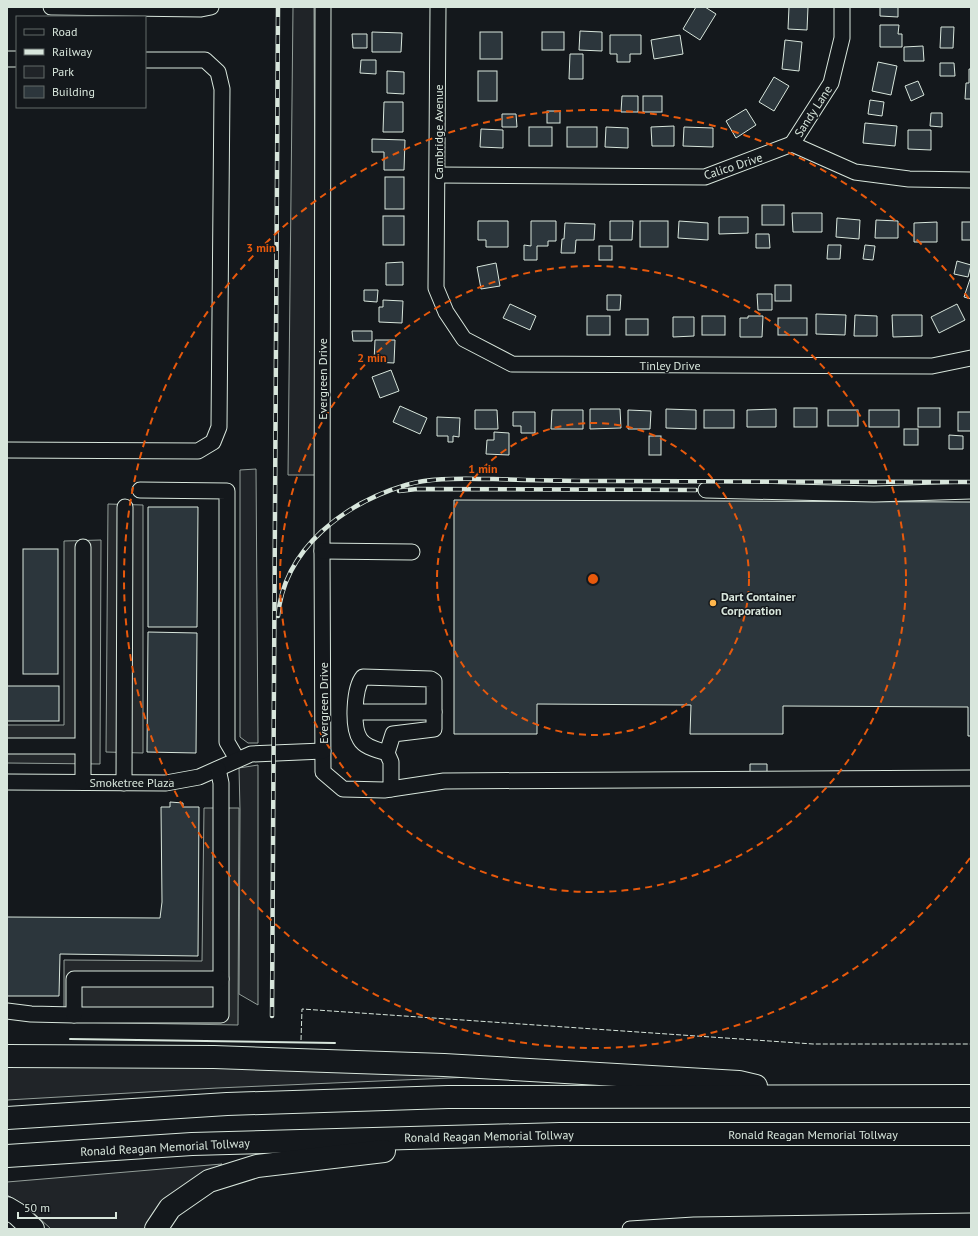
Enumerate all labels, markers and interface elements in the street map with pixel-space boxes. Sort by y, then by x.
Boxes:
legend [16,16,146,108]
text: Road [52,24,77,39]
text: Railway [52,44,92,59]
text: Park [52,64,74,79]
street label: Sandy Lane [791,82,835,140]
text: Building [52,84,95,99]
street label: Cambridge Avenue [431,84,446,180]
street label: Calico Drive [702,149,764,183]
text: 3 min [246,240,276,255]
street label: Evergreen Drive [315,338,330,420]
text: 2 min [357,350,387,365]
street label: Tinley Drive [639,358,701,373]
text: 1 min [468,461,498,476]
centre of rings [586,572,600,586]
place label: Dart Container Corporation [721,589,797,618]
marker: Dart Container Corporation [708,598,718,608]
street label: Evergreen Drive [316,662,331,744]
street label: Smoketree Plaza [89,775,175,790]
street label: Ronald Reagan Memorial Tollway [404,1127,574,1145]
street label: Ronald Reagan Memorial Tollway [728,1127,898,1142]
street label: Ronald Reagan Memorial Tollway [80,1135,251,1159]
scale bar [18,1194,116,1220]
text: 50 m [24,1200,50,1215]

